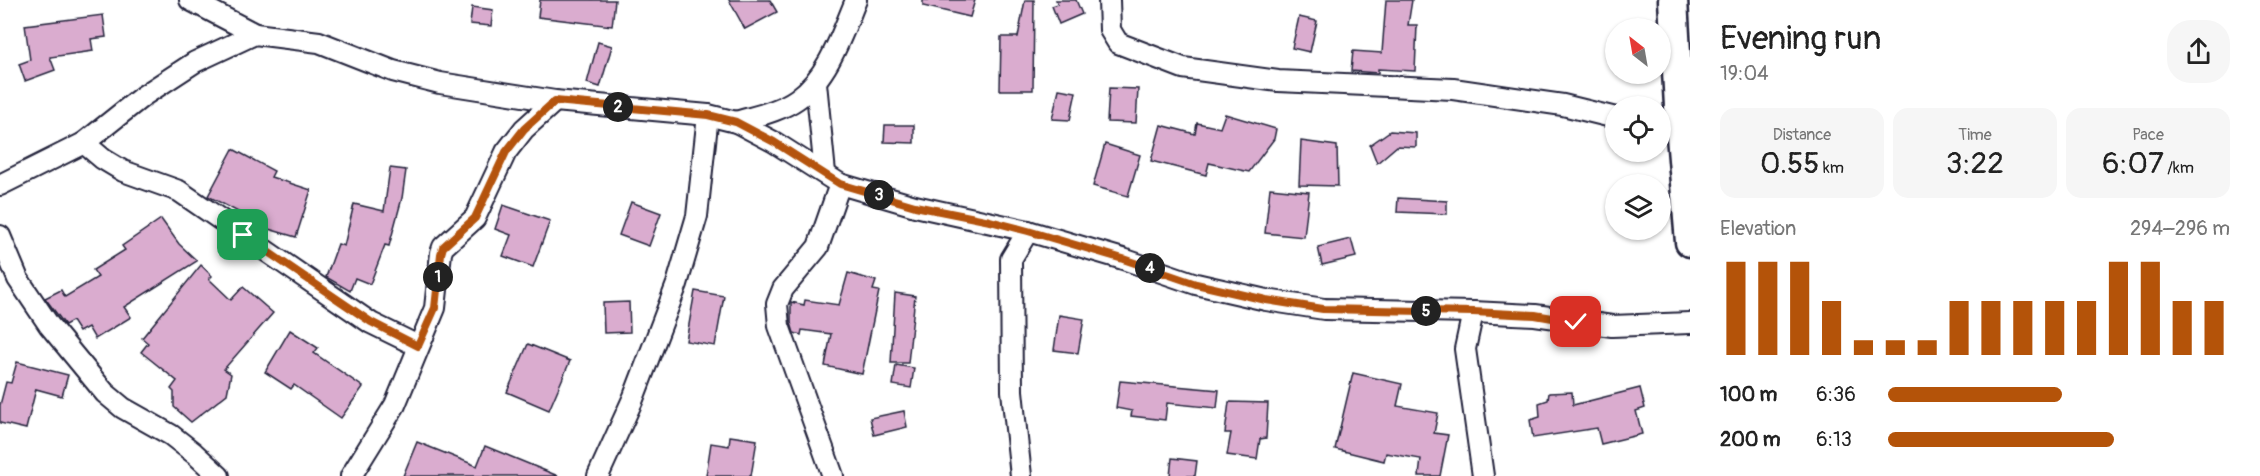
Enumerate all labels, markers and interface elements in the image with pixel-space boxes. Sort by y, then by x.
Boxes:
north arrow [1605,18,1671,84]
map controls [1605,18,1671,240]
text: Evening run [1720,18,1881,59]
button: share [2167,20,2230,83]
text: 19:04 [1720,61,1769,86]
pin: 2 [603,92,633,122]
button: locate [1605,96,1671,162]
text: 2 [614,97,622,117]
text: Distance [1773,125,1831,145]
text: Time [1958,125,1992,145]
text: Pace [2132,125,2164,145]
text: 0.55 [1760,145,1820,182]
text: 3:22 [1946,145,2004,182]
text: 6:07 [2102,145,2164,182]
text: km [1820,158,1844,178]
text: /km [2164,158,2194,178]
button: layers [1605,174,1671,240]
pin: 3 [864,180,894,210]
text: 3 [875,185,883,205]
pin [217,209,268,260]
text: Elevation [1720,216,1796,241]
text: 294–296 m [2130,216,2230,241]
icon: arrive [226,218,259,251]
pin: 4 [1135,253,1165,283]
text: 4 [1145,258,1155,278]
pin: 1 [423,262,453,292]
text: 1 [435,267,441,287]
pin: 5 [1411,296,1441,326]
pin [1550,296,1601,347]
text: 5 [1422,301,1430,321]
icon: check [1559,305,1592,338]
text: 100 m [1720,382,1777,407]
text: 6:36 [1816,382,1856,407]
text: 200 m [1720,427,1781,452]
text: 6:13 [1816,427,1852,452]

